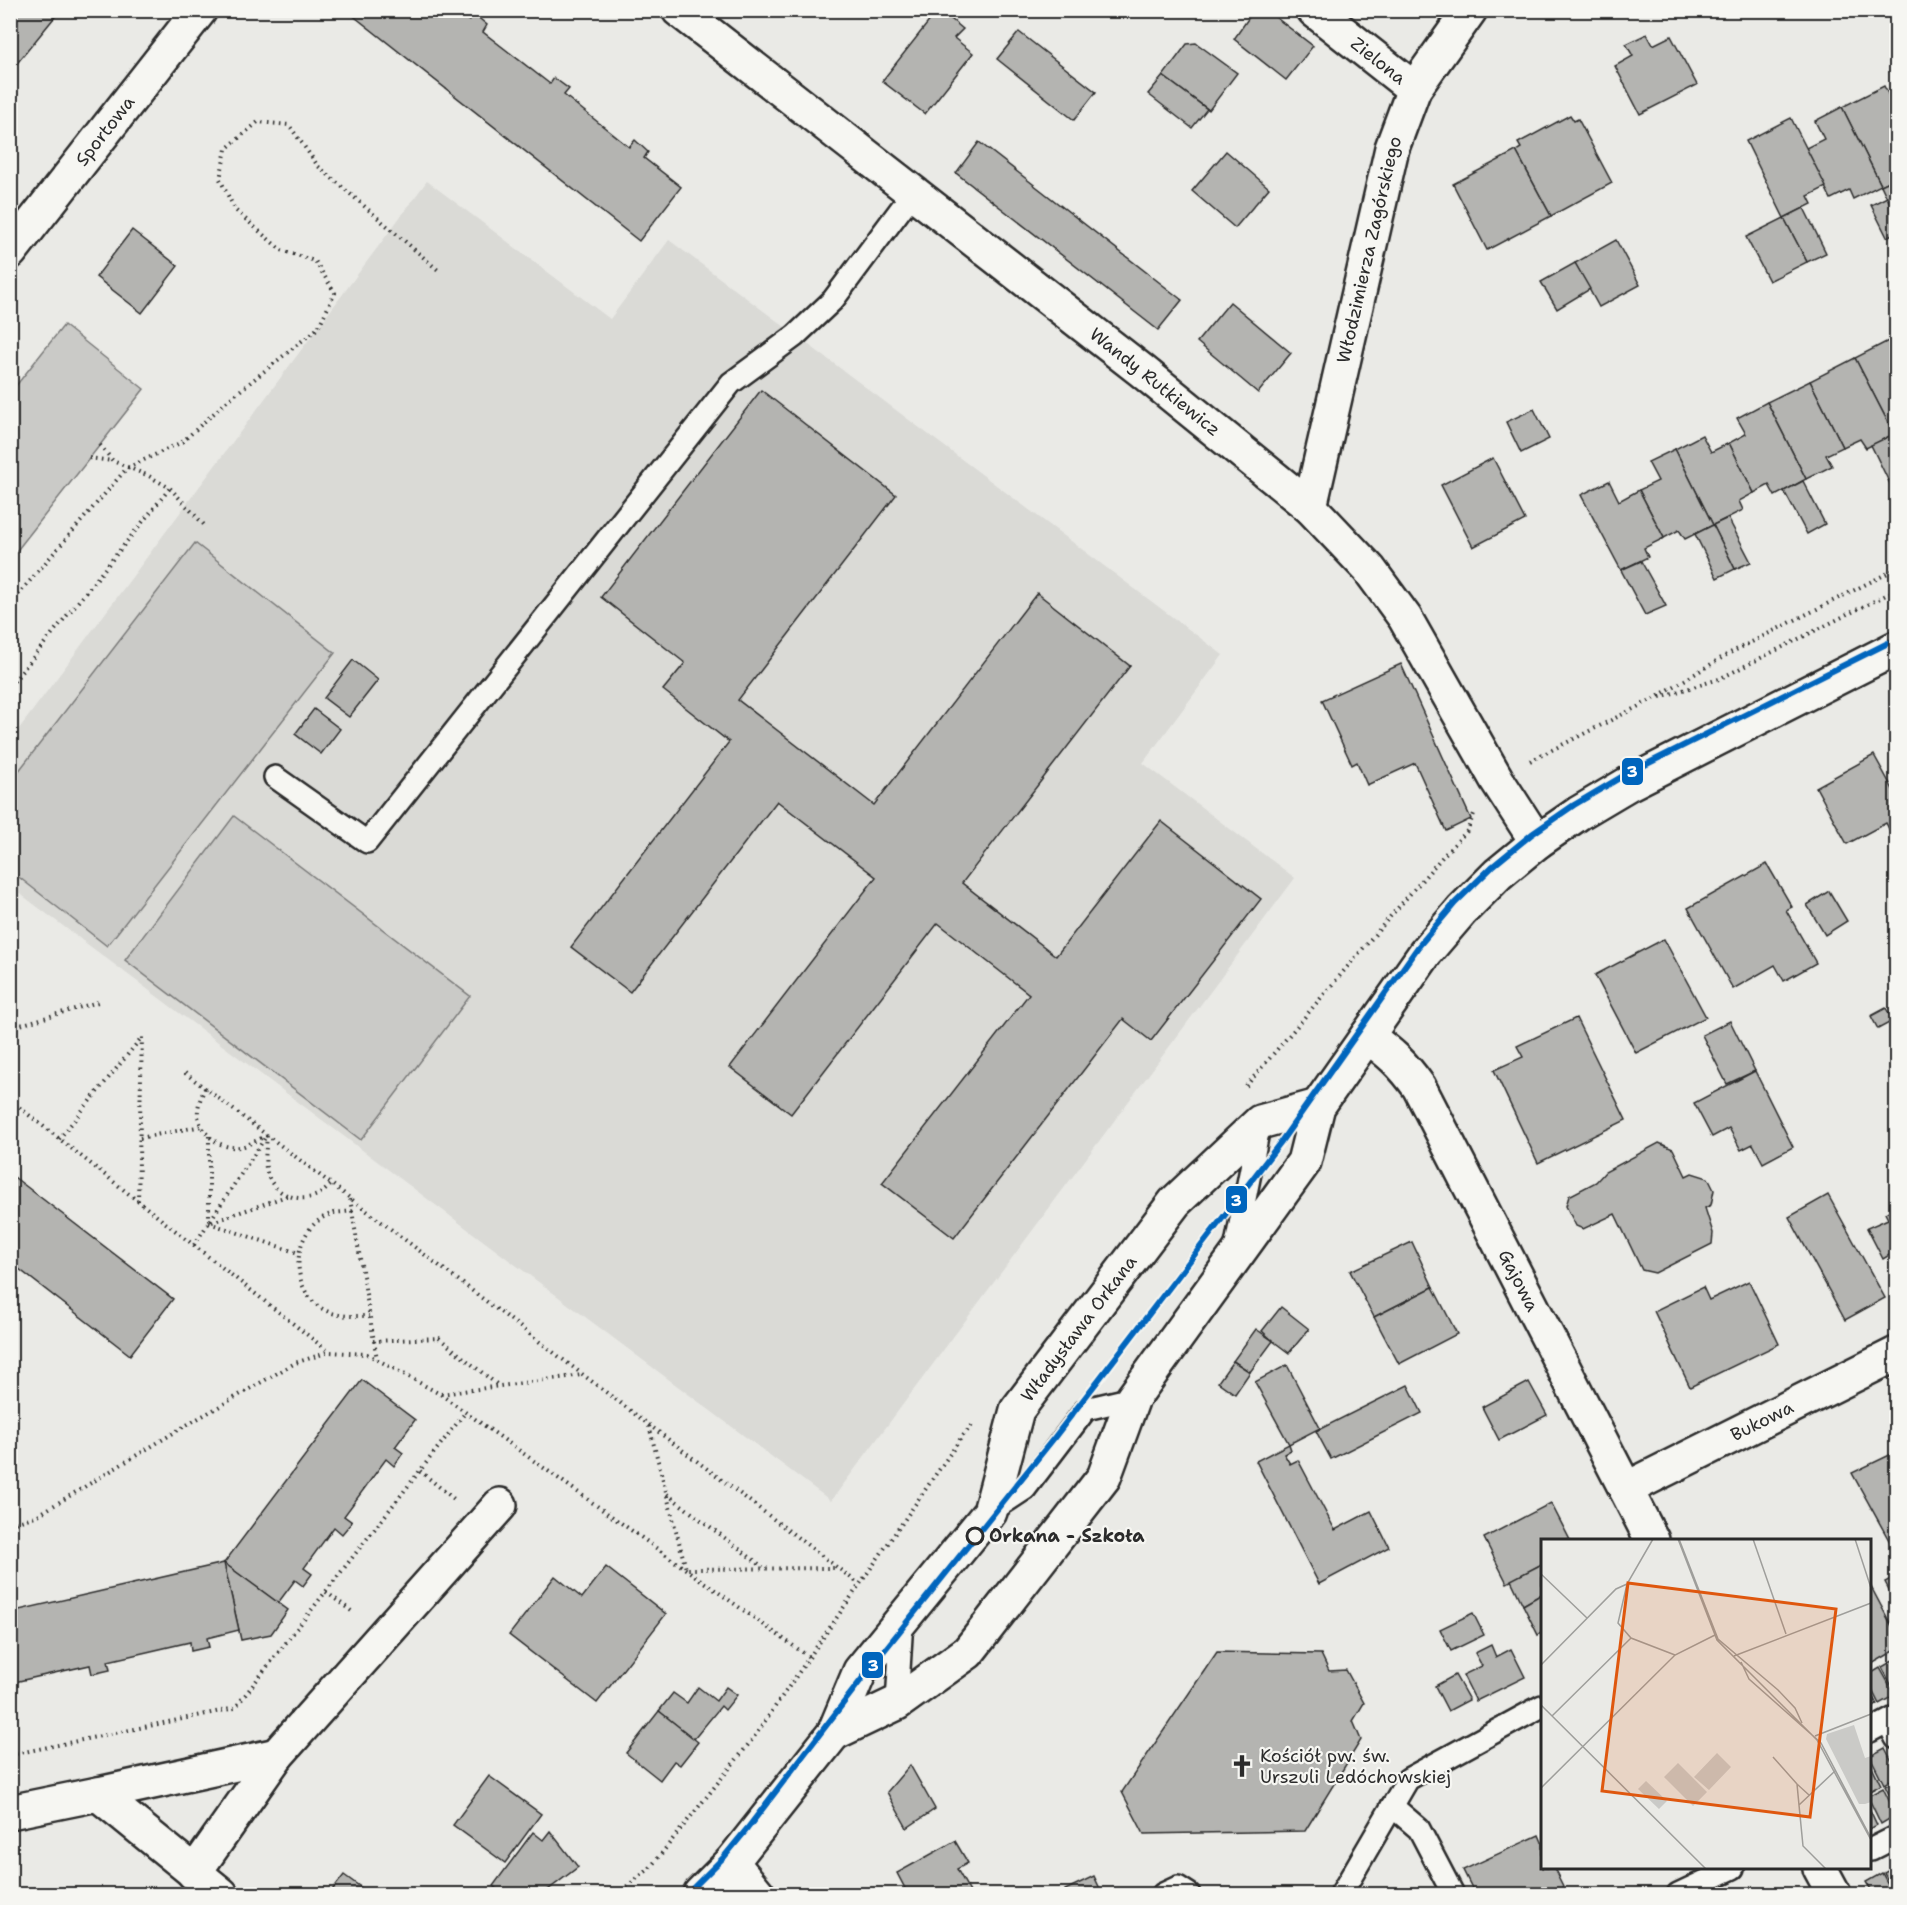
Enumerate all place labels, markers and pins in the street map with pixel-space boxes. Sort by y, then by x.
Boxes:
place label: Orkana - Szkoła [989,1524,1145,1548]
marker: Orkana - Szkoła [966,1527,984,1545]
place label: Kościół pw. św. Urszuli Ledóchowskiej [1260,1744,1451,1789]
church icon: Kościół pw. św. Urszuli Ledóchowskiej [1229,1753,1255,1779]

